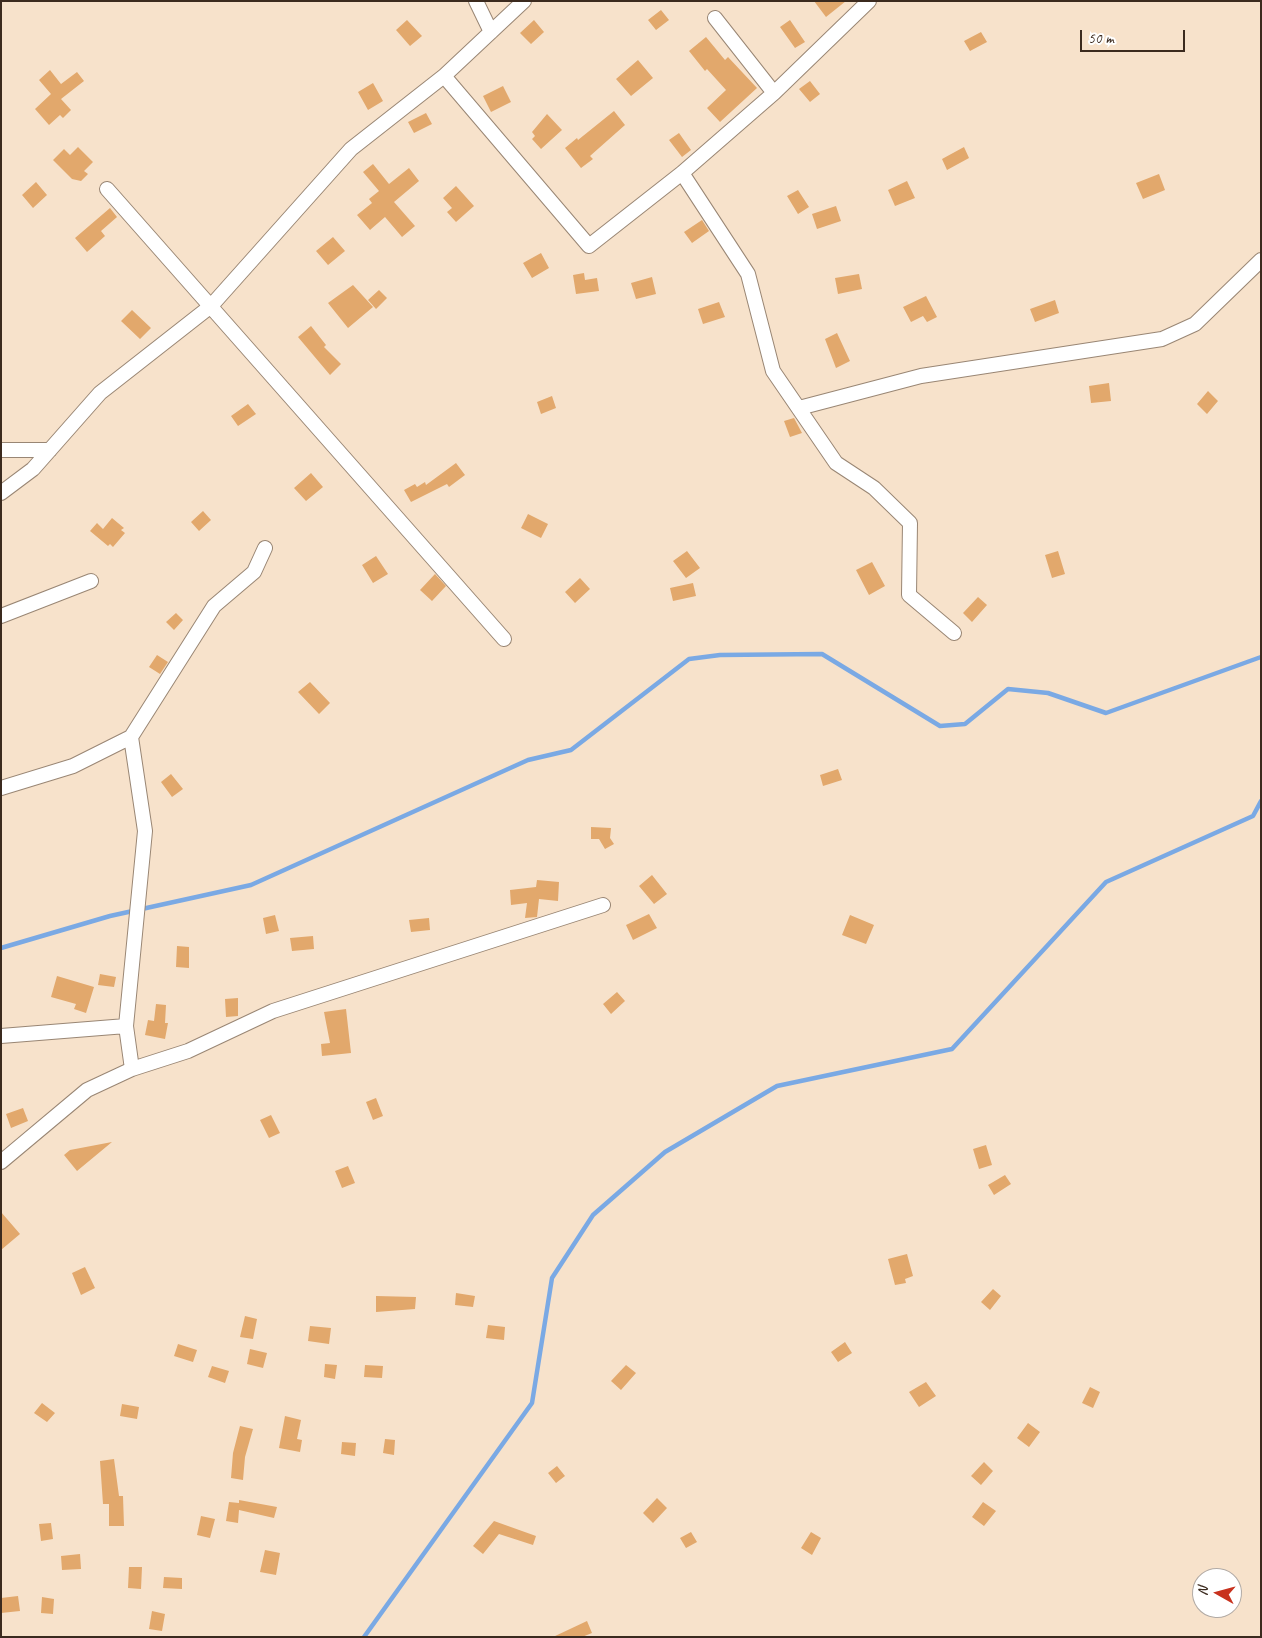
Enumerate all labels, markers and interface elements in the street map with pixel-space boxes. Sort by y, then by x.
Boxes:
scale bar [1082,20,1187,52]
text: 50 m [1088,29,1114,48]
north arrow [1192,1568,1242,1618]
text: N [1194,1586,1212,1597]

